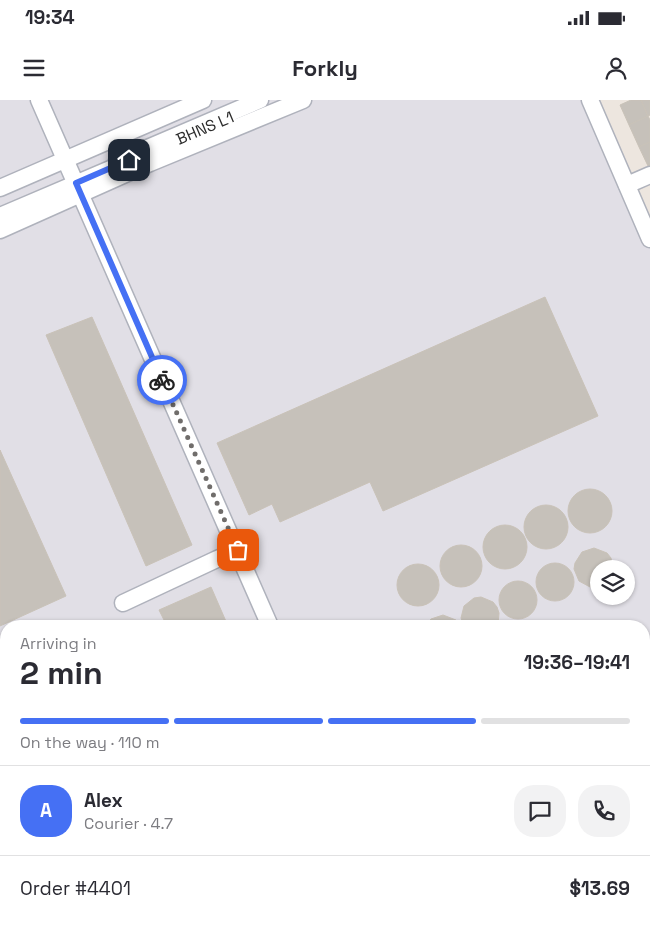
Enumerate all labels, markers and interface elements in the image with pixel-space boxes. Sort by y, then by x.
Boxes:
text: 19:34 [25,5,75,30]
icon: menu [20,54,48,82]
text: Forkly [292,54,358,82]
icon: person [602,54,630,82]
street label: BHNS L1 [173,106,237,150]
pin [108,139,150,181]
icon: home [115,146,143,174]
courier [137,355,187,405]
icon: bike [148,366,176,394]
pin [217,529,259,571]
icon: bag [224,536,252,564]
map controls [590,560,635,605]
button: layers [590,560,635,605]
text: Arriving in [20,633,97,654]
text: 19:36–19:41 [524,650,630,675]
text: 2 min [20,653,103,693]
text: On the way · 110 m [20,732,160,753]
button: chat [514,785,566,837]
button: phone [578,785,630,837]
text: Alex [84,788,123,813]
text: A [40,798,52,823]
text: Courier · 4.7 [84,813,173,834]
text: Order #4401 [20,876,131,901]
text: $13.69 [569,876,630,901]

